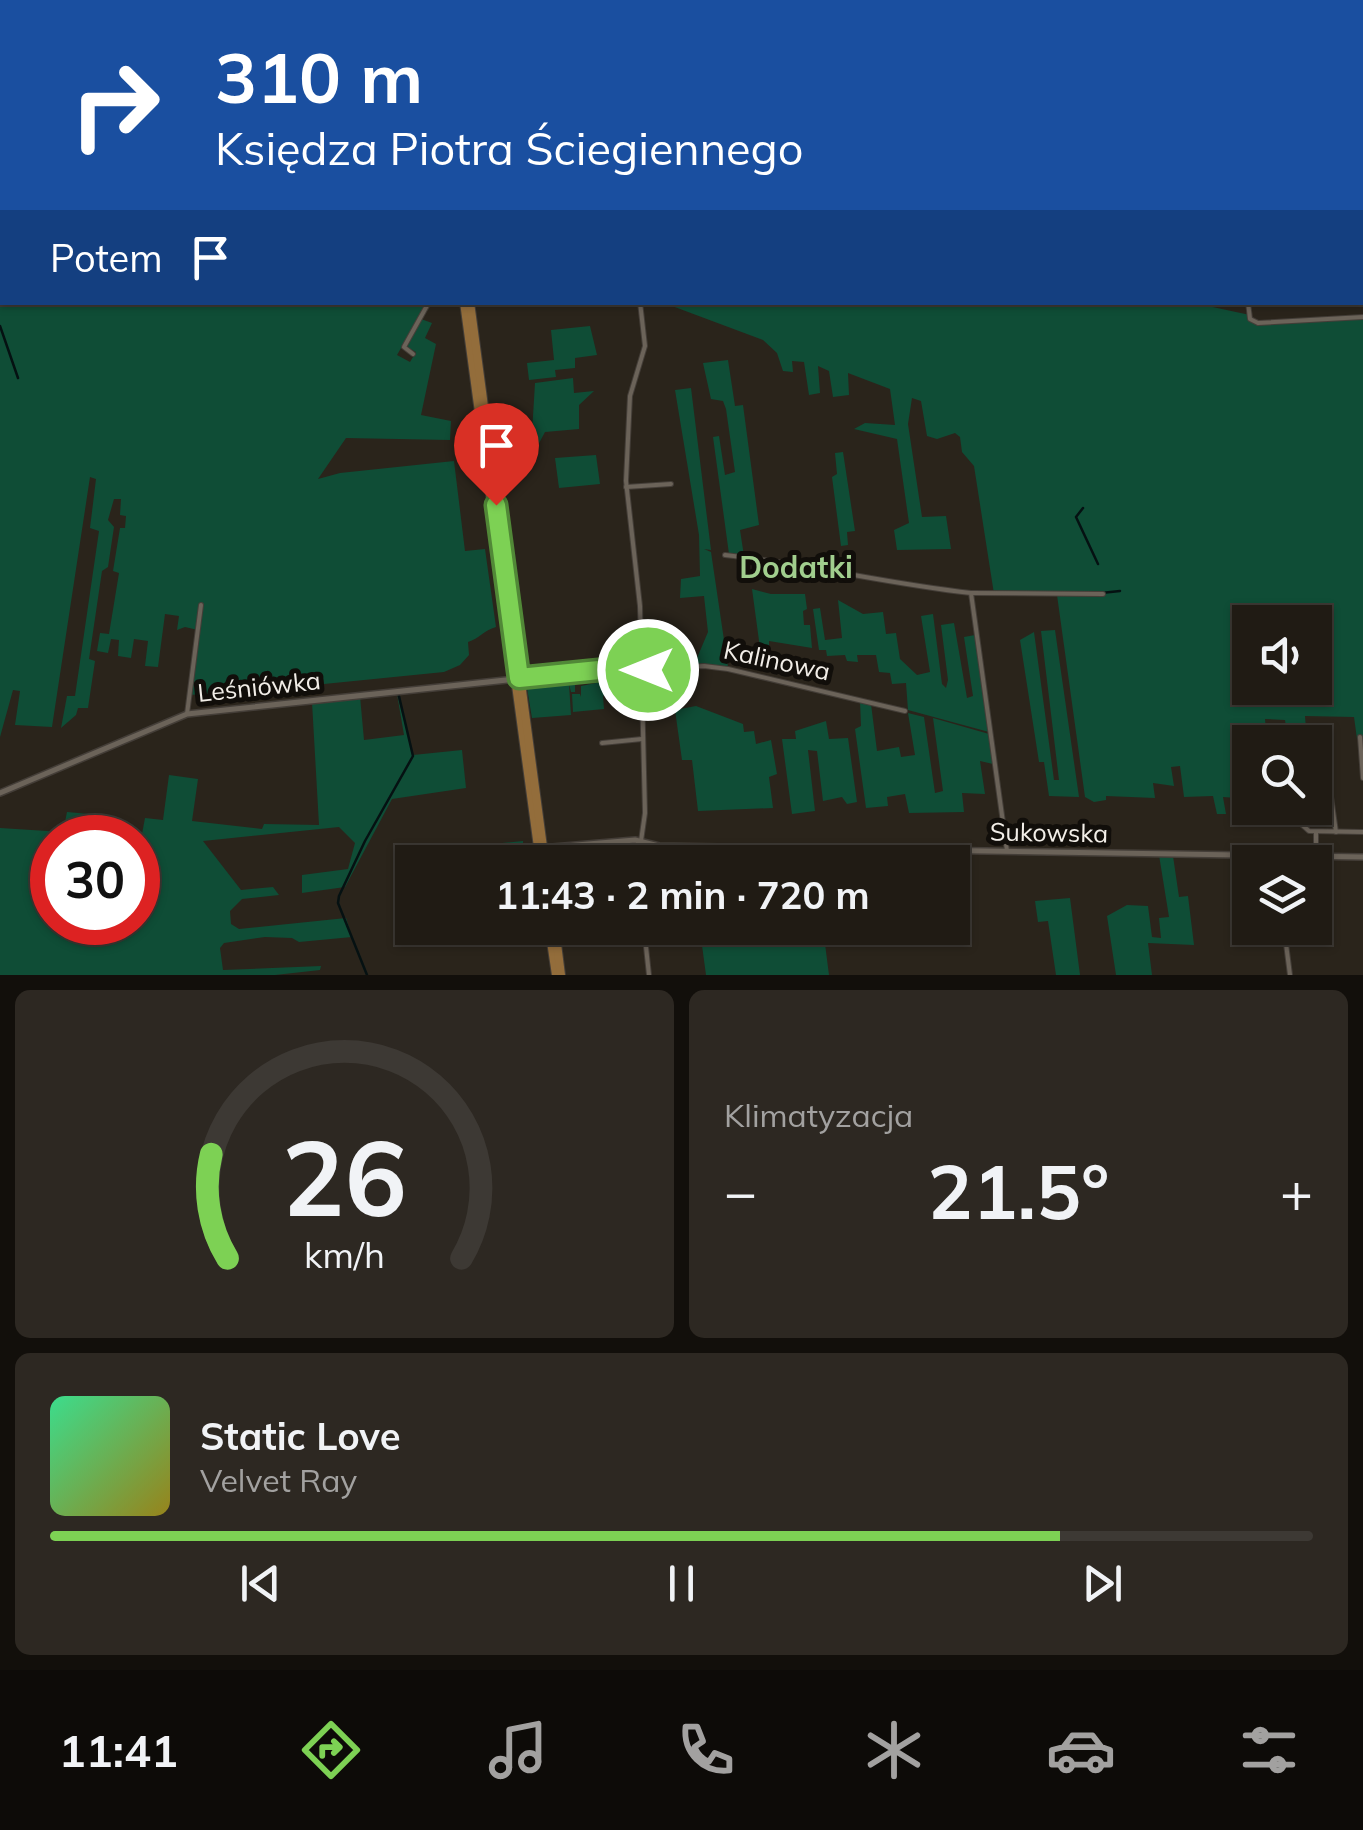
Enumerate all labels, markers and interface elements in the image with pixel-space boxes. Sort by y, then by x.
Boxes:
text: 310 m [215,33,423,121]
icon: right [50,40,180,170]
text: Księdza Piotra Ściegiennego [215,120,803,176]
icon: arrive [183,230,238,285]
text: Potem [50,234,163,282]
pin [454,403,539,506]
icon: arrive [469,418,524,473]
district label: Dodatki [739,548,853,586]
map controls [1232,605,1332,945]
button: sound [1232,605,1332,705]
position arrow [596,618,700,722]
street label: Kalinowa [721,634,833,686]
street label: Leśniówka [196,664,322,708]
button: search [1232,725,1332,825]
speed limit sign: 30 [30,815,160,945]
street label: Sukowska [990,815,1108,849]
button: layers [1232,845,1332,945]
text: 11:43 · 2 min · 720 m [495,871,870,919]
text: Klimatyzacja [724,1095,913,1135]
text: 26 [282,1111,407,1242]
text: 21.5° [927,1144,1110,1238]
text: − [724,1157,757,1226]
text: + [1280,1157,1313,1226]
text: km/h [304,1232,385,1277]
text: Static Love [200,1412,401,1460]
text: Velvet Ray [200,1460,357,1500]
icon: previous [233,1556,288,1611]
icon: pause [654,1556,709,1611]
icon: next [1075,1556,1130,1611]
icon: directions [296,1715,366,1785]
icon: music [483,1715,553,1785]
icon: phone [671,1715,741,1785]
icon: climate [859,1715,929,1785]
icon: car [1046,1715,1116,1785]
icon: filters [1234,1715,1304,1785]
text: 11:41 [59,1722,178,1778]

